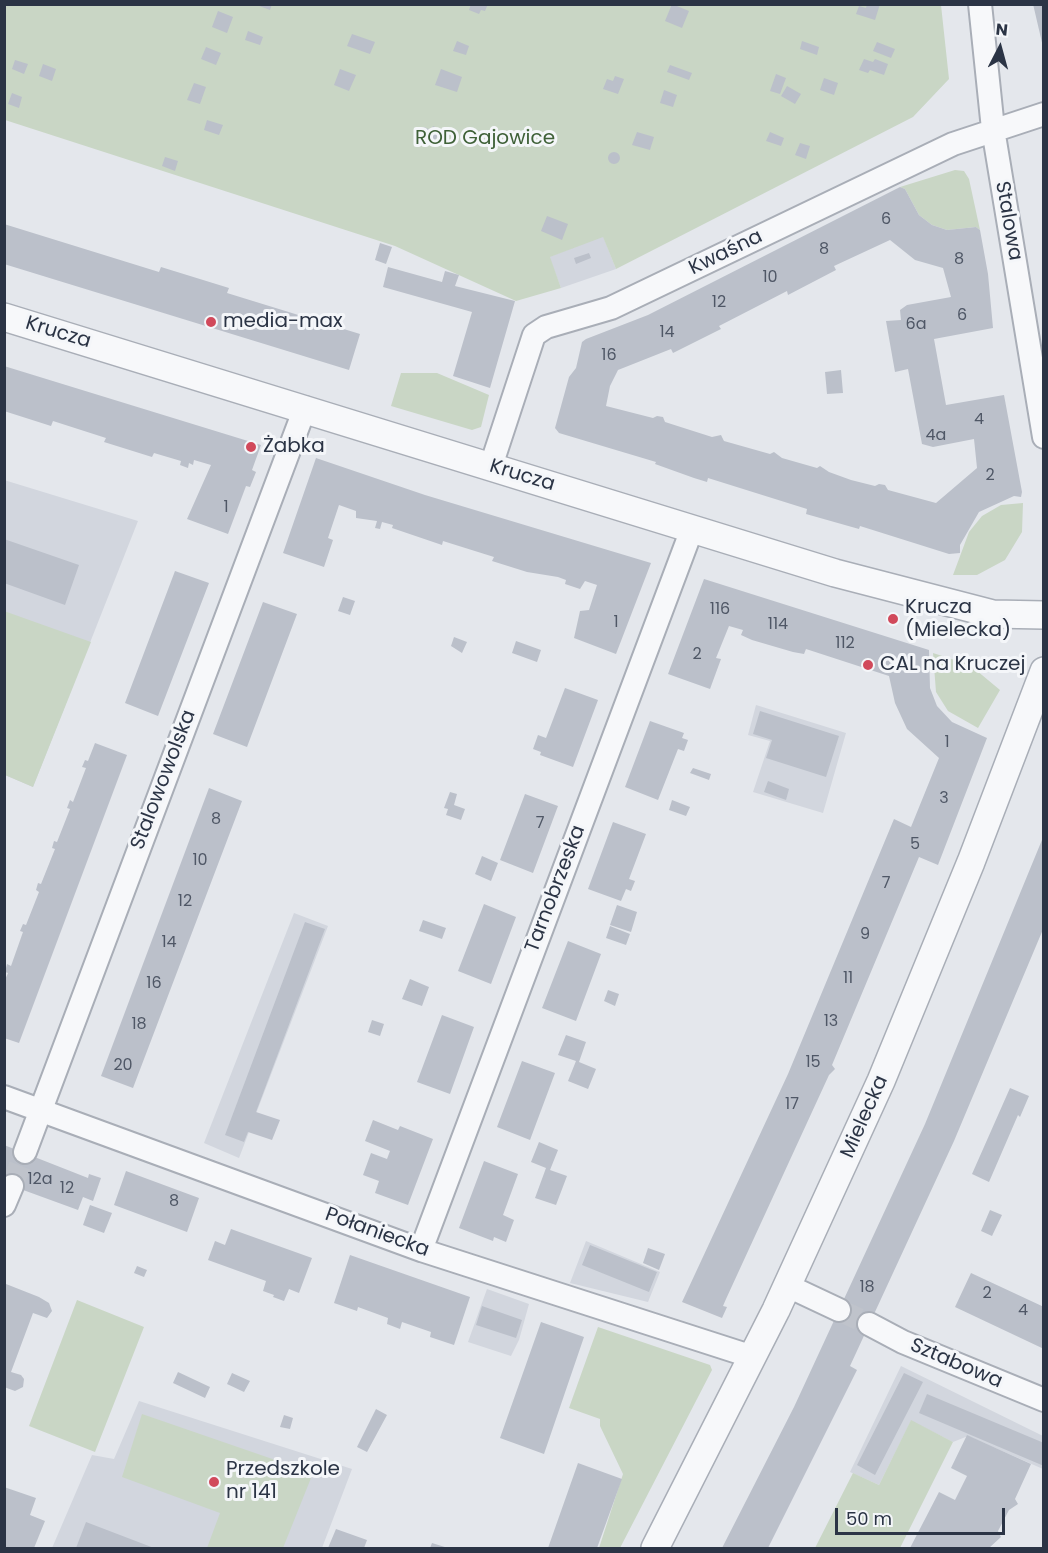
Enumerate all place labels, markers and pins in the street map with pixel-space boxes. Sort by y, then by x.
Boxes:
place label: media-max [223,310,343,334]
marker: media-max [204,315,218,329]
place label: Żabka [263,435,325,459]
marker: Żabka [244,440,258,454]
place label: Krucza (Mielecka) [905,596,1011,643]
marker: Krucza (Mielecka) [886,612,900,626]
place label: CAL na Kruczej [880,653,1025,677]
marker: CAL na Kruczej [861,658,875,672]
place label: Przedszkole nr 141 [226,1458,340,1505]
marker: Przedszkole nr 141 [207,1475,221,1489]

